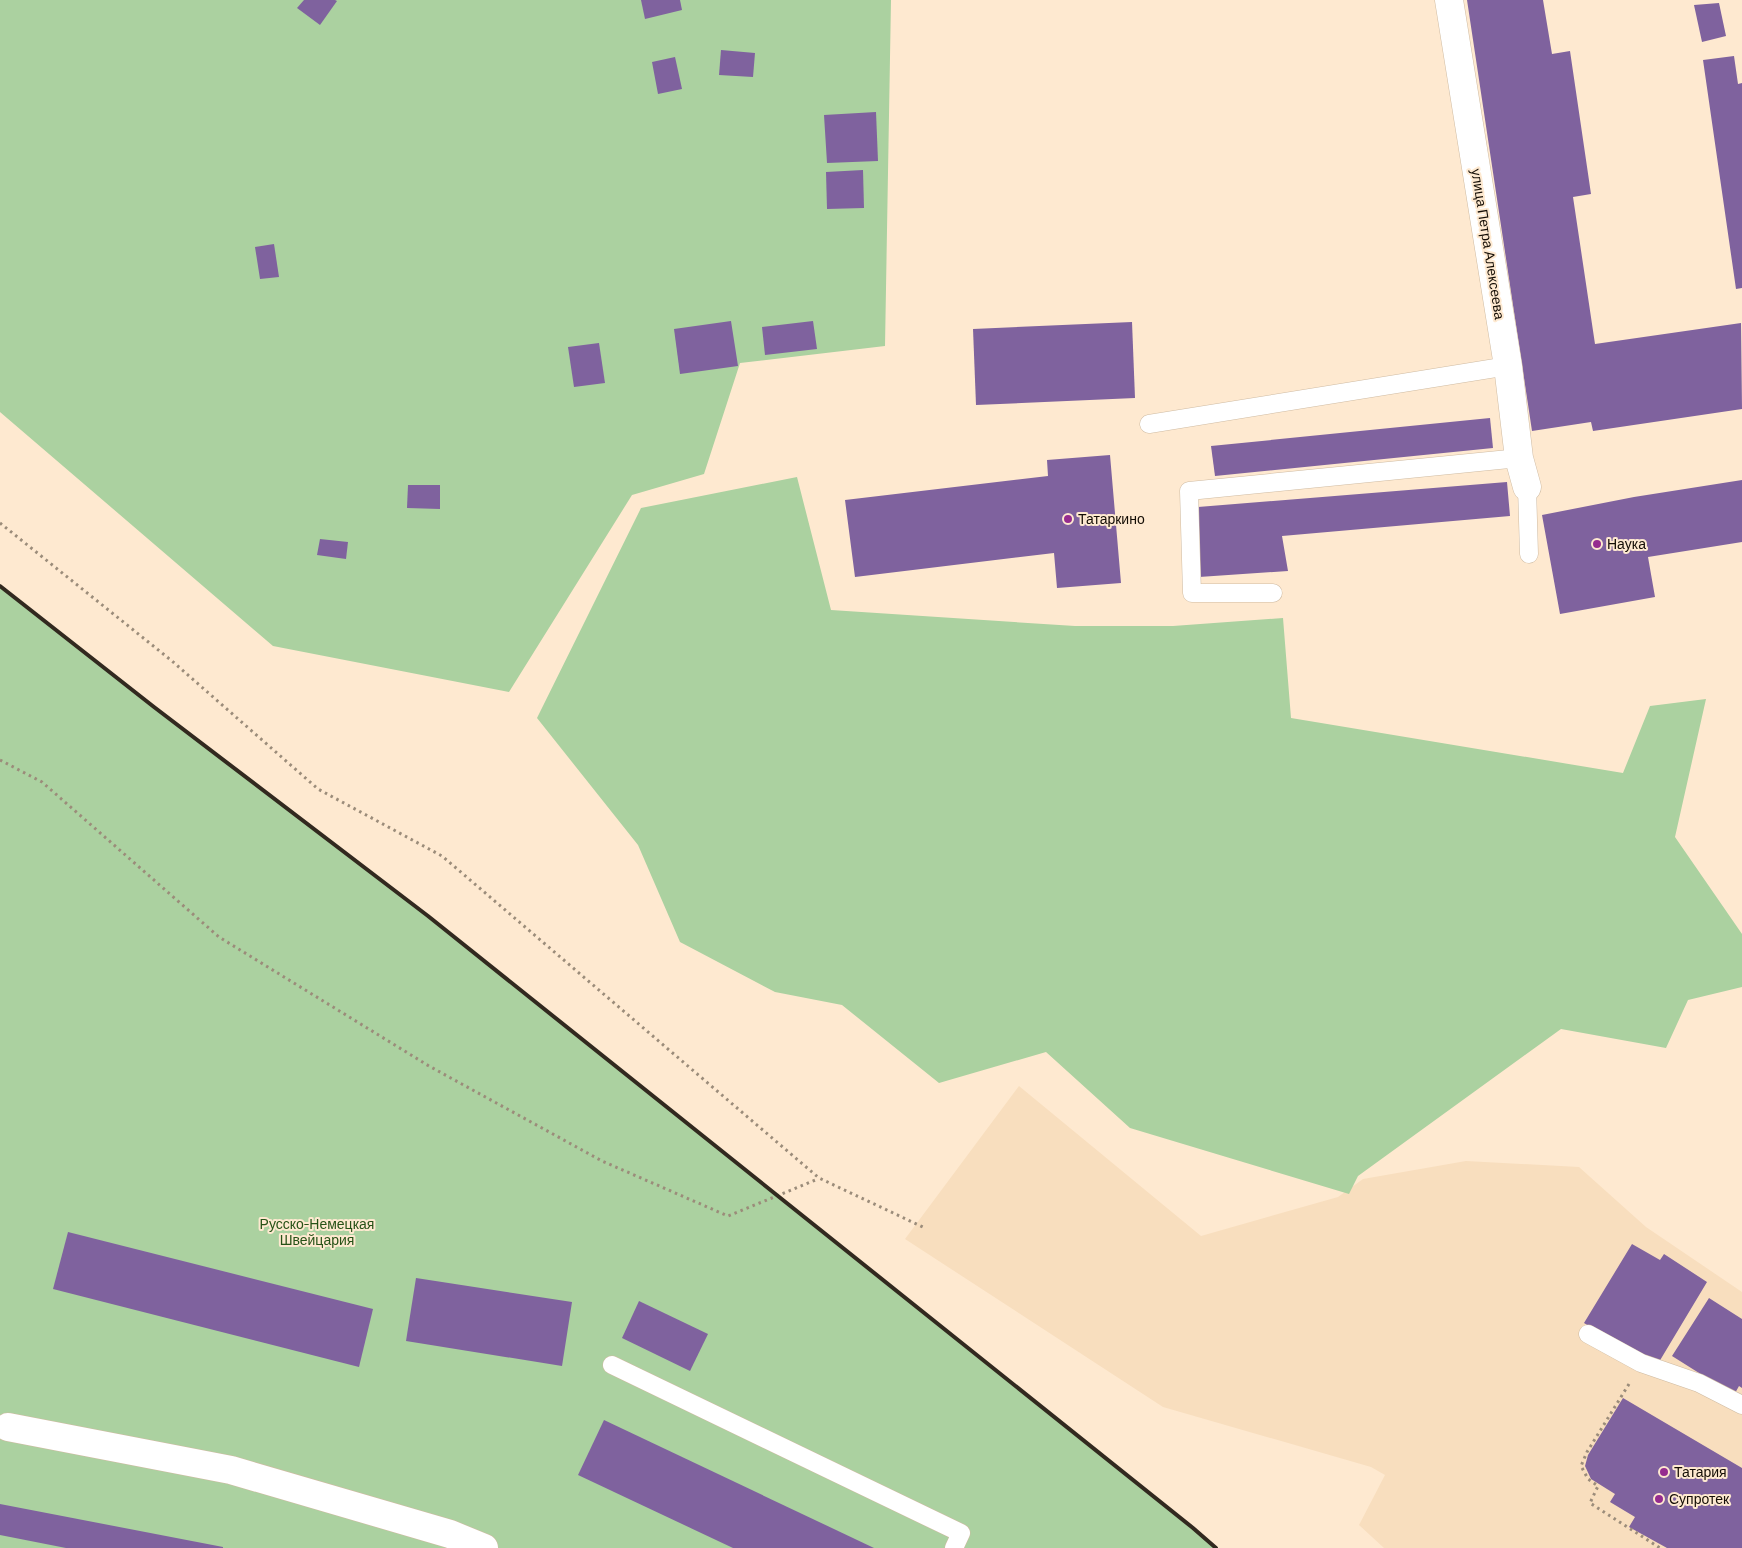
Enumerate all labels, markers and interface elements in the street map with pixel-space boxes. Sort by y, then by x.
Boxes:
street label: улица Петра Алексеева [1468,167,1509,321]
place label: Татаркино [1078,510,1145,527]
marker: Татаркино [1062,513,1074,525]
place label: Наука [1607,535,1646,552]
marker: Наука [1591,538,1603,550]
park label: Русско-Немецкая Швейцария [260,1215,374,1248]
place label: Татария [1674,1463,1727,1480]
marker: Татария [1658,1466,1670,1478]
place label: Супротек [1669,1490,1730,1507]
marker: Супротек [1653,1493,1665,1505]

